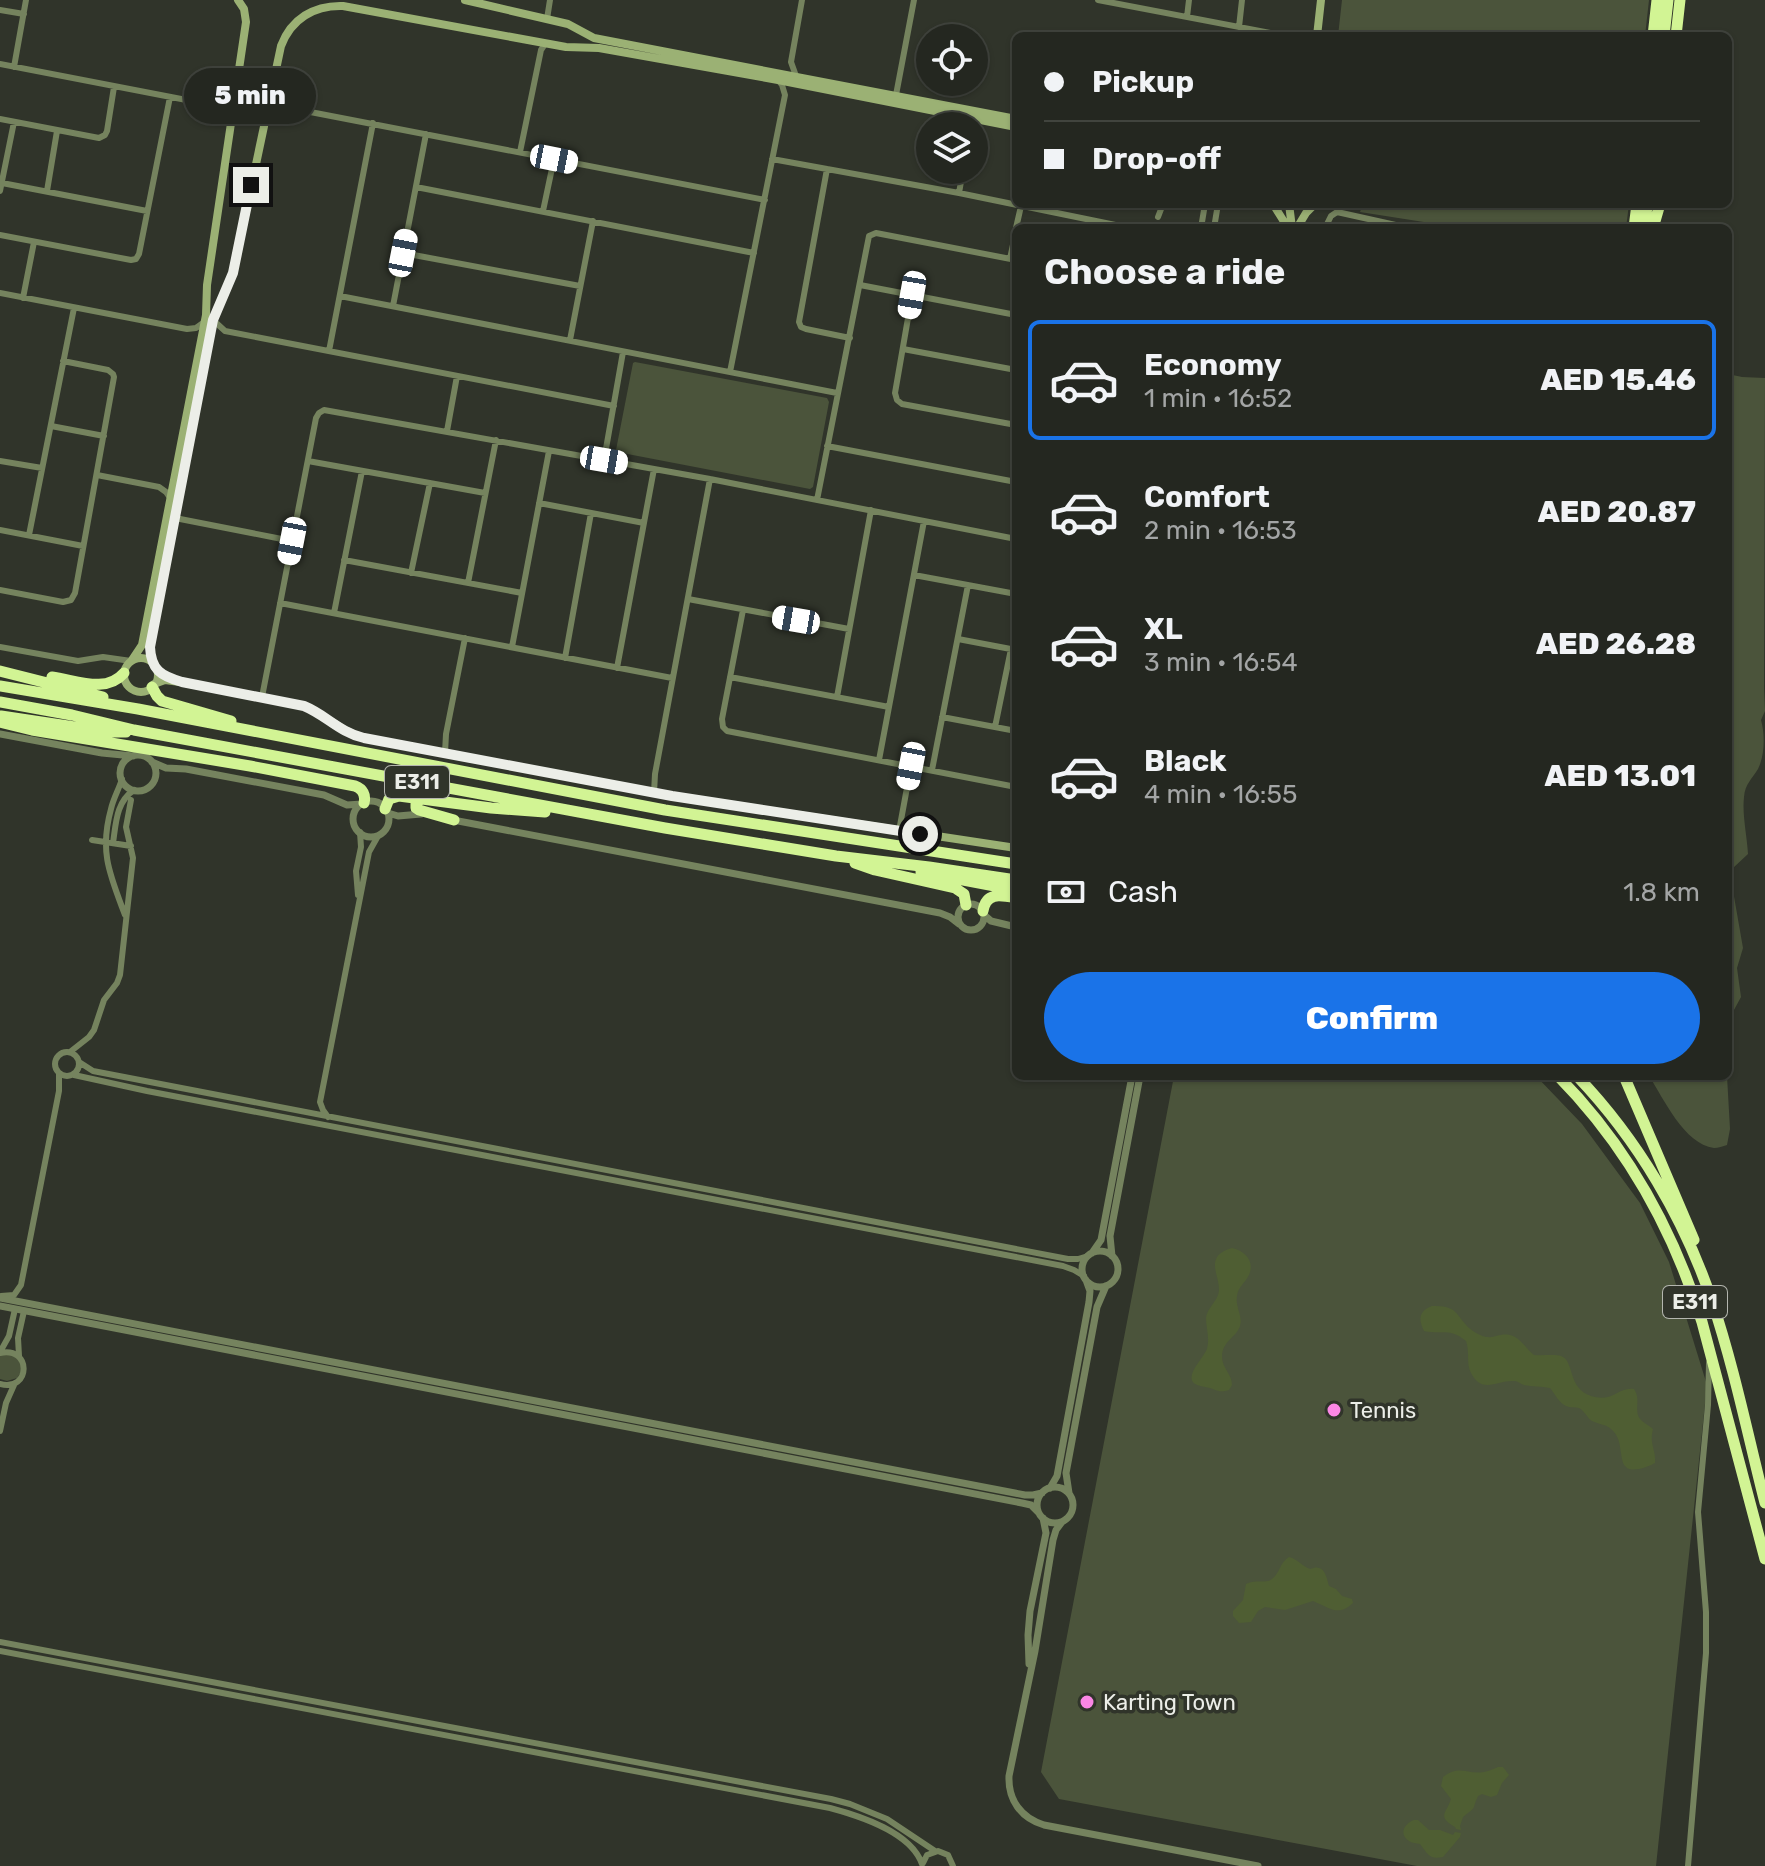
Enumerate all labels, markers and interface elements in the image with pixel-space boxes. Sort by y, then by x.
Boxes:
map controls [916,24,988,184]
button: locate [916,24,988,96]
text: Pickup [1092,64,1194,100]
callout: 5 min [185,69,317,125]
text: 5 min [214,80,286,111]
button: layers [916,112,988,184]
text: Drop-off [1092,141,1221,177]
car [528,143,580,175]
route end [233,167,269,203]
car [387,227,419,279]
text: Choose a ride [1044,250,1285,293]
car [896,269,928,321]
icon: car [1048,344,1120,416]
text: Economy [1144,347,1282,383]
text: AED 15.46 [1540,362,1696,398]
text: 1 min · 16:52 [1144,383,1292,414]
car [578,444,630,476]
icon: car [1048,476,1120,548]
text: Comfort [1144,479,1270,515]
text: AED 20.87 [1538,494,1696,530]
car [276,515,308,567]
text: 2 min · 16:53 [1144,515,1297,546]
car [770,604,822,636]
icon: car [1048,608,1120,680]
text: XL [1144,611,1183,647]
text: AED 26.28 [1536,626,1696,662]
text: 3 min · 16:54 [1144,647,1298,678]
car [895,740,927,792]
icon: car [1048,740,1120,812]
text: Black [1144,743,1227,779]
text: AED 13.01 [1545,758,1696,794]
road number: E311 [385,766,449,798]
text: 4 min · 16:55 [1144,779,1297,810]
route start [902,816,938,852]
icon: cash [1044,870,1088,914]
text: Cash [1108,874,1178,910]
text: 1.8 km [1623,877,1700,908]
button: Confirm [1044,972,1700,1064]
road number: E311 [1663,1286,1727,1318]
place label: Tennis [1350,1397,1416,1424]
marker: Tennis [1325,1401,1343,1419]
place label: Karting Town [1103,1689,1236,1716]
marker: Karting Town [1078,1693,1096,1711]

